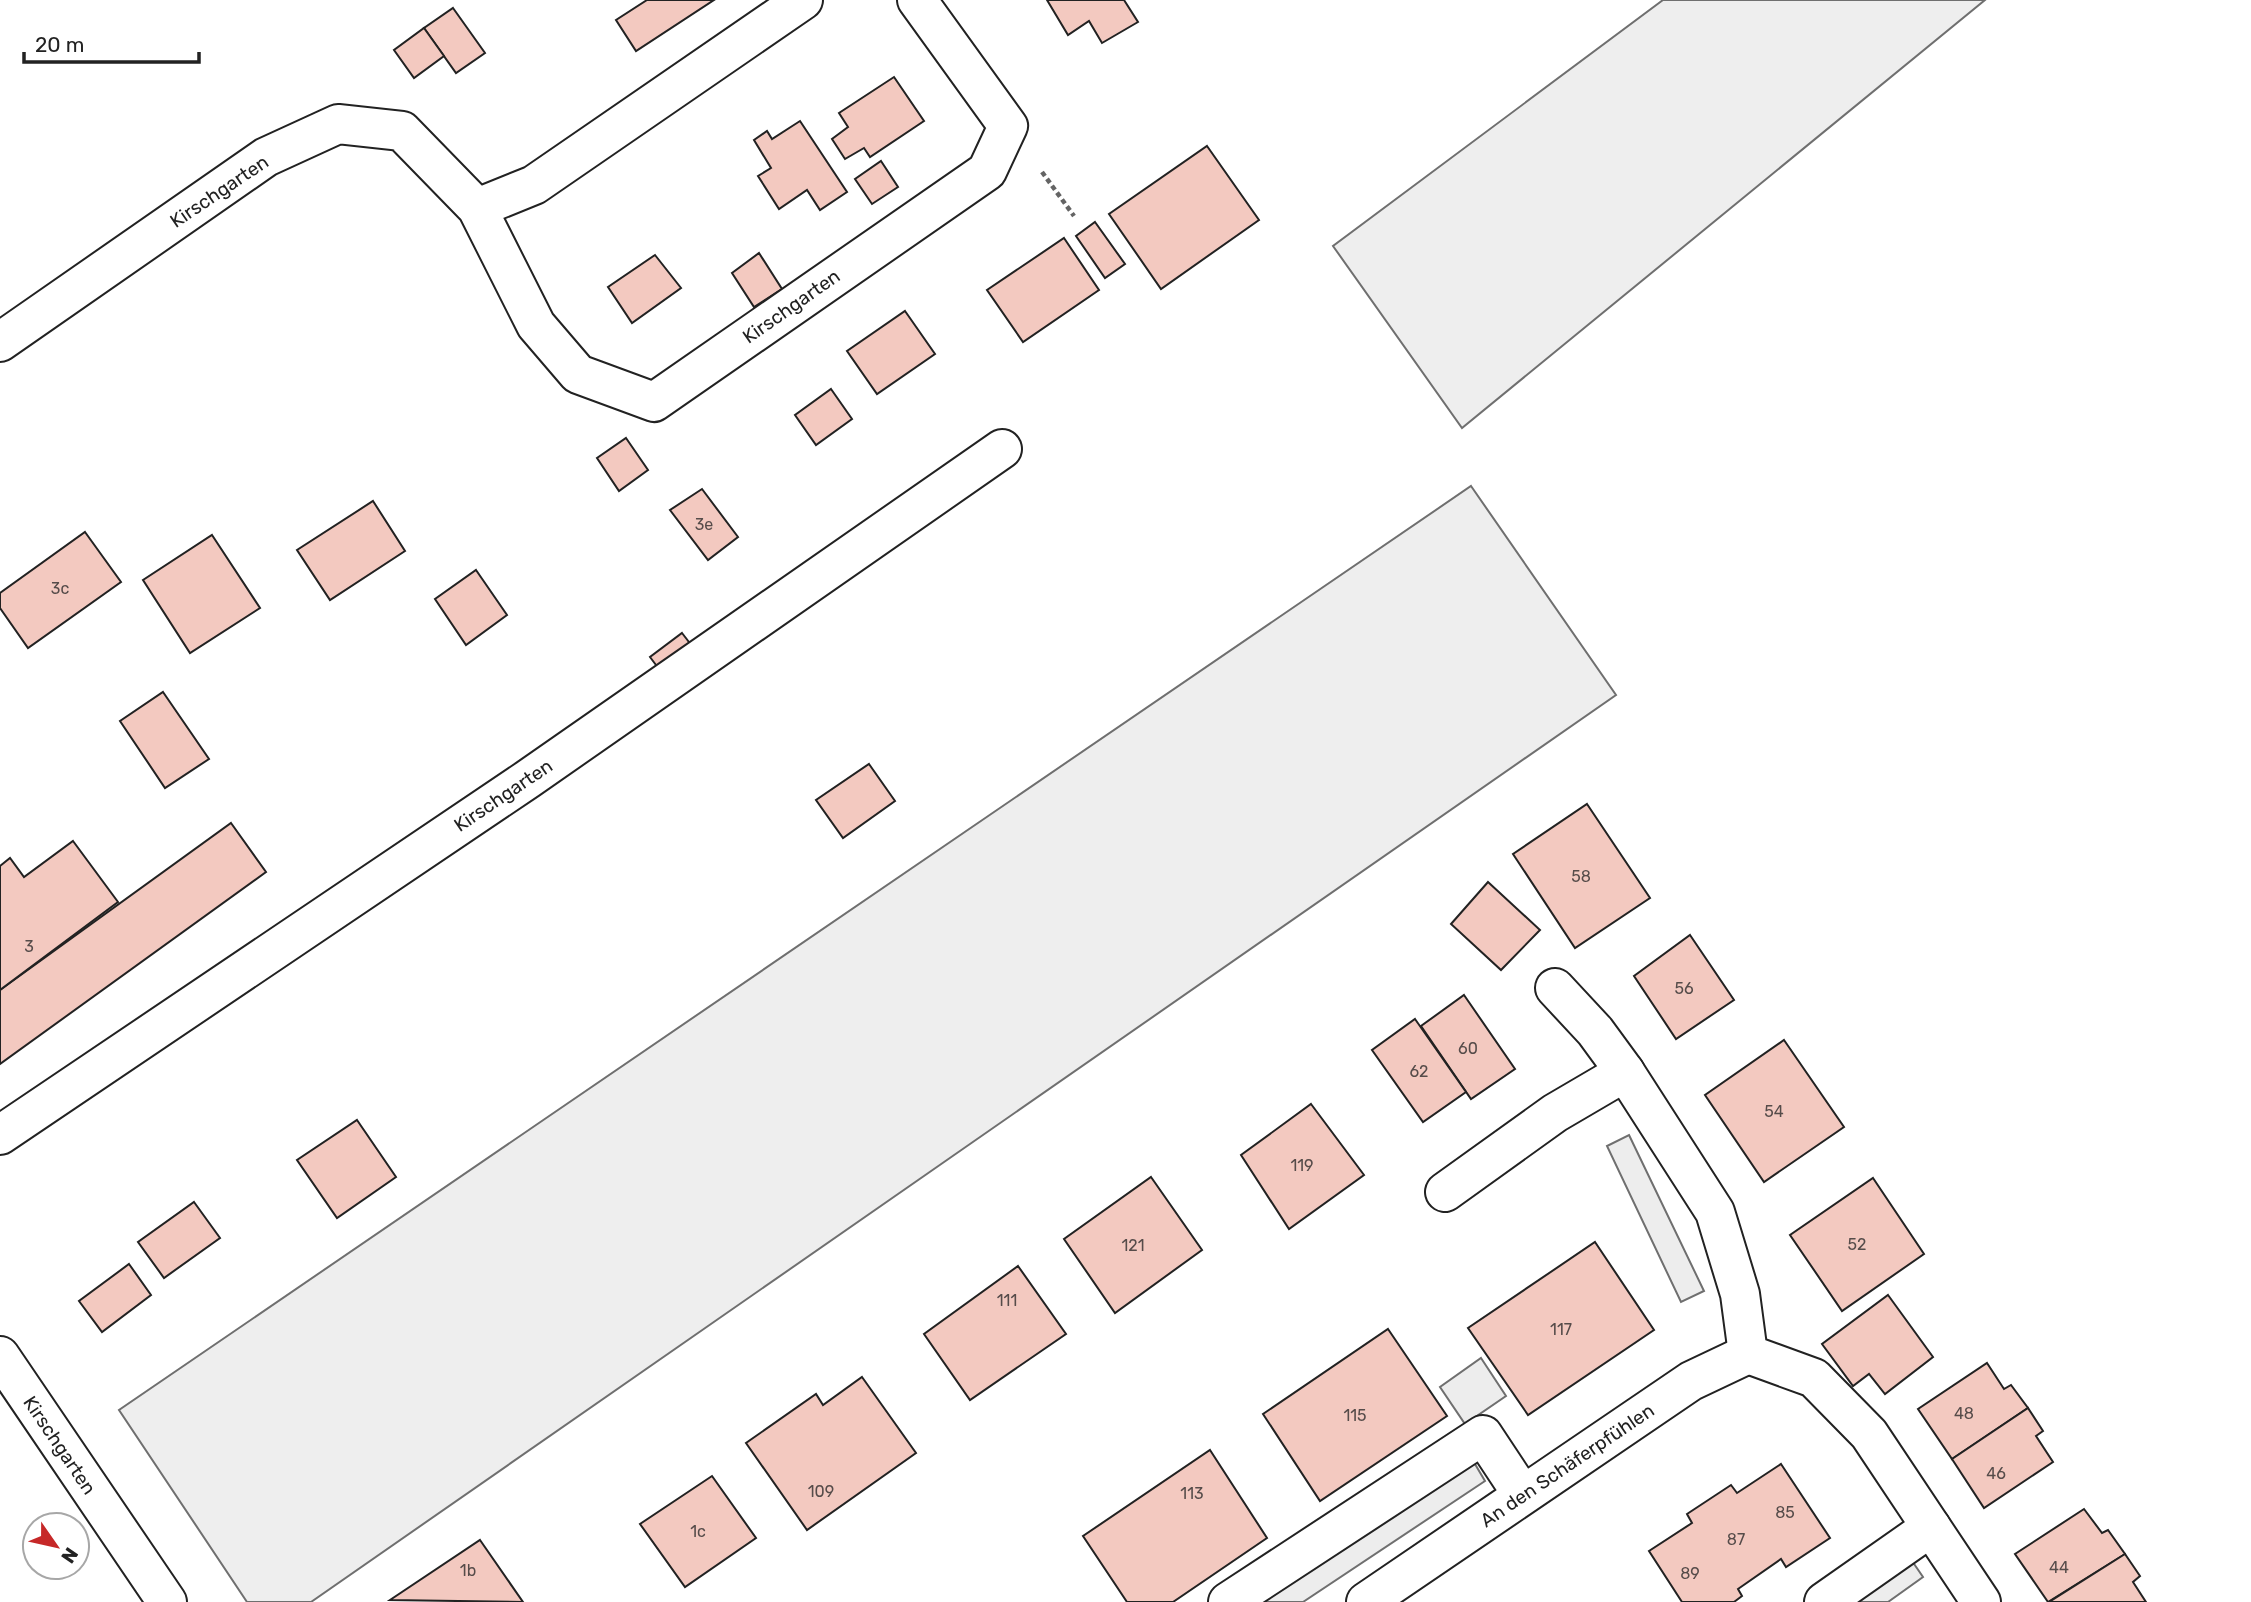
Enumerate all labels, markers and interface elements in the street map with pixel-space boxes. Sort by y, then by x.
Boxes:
scale bar [24,21,200,65]
text: 20 m [35,32,84,57]
street label: Kirschgarten [166,150,273,233]
street label: Kirschgarten [738,264,844,348]
house number: 3e [695,515,713,534]
house number: 3c [51,579,69,598]
street label: Kirschgarten [450,754,557,837]
house number: 58 [1571,867,1591,886]
house number: 3 [24,937,34,956]
house number: 56 [1674,979,1694,998]
house number: 60 [1458,1039,1478,1058]
house number: 62 [1409,1062,1429,1081]
house number: 54 [1764,1102,1784,1121]
house number: 119 [1290,1156,1314,1175]
house number: 52 [1848,1235,1866,1254]
house number: 121 [1121,1236,1145,1255]
house number: 111 [997,1291,1017,1310]
house number: 117 [1550,1320,1572,1339]
street label: Kirschgarten [18,1392,101,1499]
street label: An den Schäferpfühlen [1476,1399,1659,1532]
house number: 48 [1954,1404,1974,1423]
house number: 115 [1343,1406,1367,1425]
house number: 46 [1986,1464,2006,1483]
house number: 109 [808,1482,834,1501]
house number: 113 [1180,1484,1204,1503]
house number: 85 [1775,1503,1795,1522]
north arrow [21,1511,91,1581]
house number: 1c [690,1522,706,1541]
house number: 87 [1727,1530,1745,1549]
text: N [56,1543,83,1567]
house number: 44 [2049,1558,2069,1577]
house number: 1b [460,1561,476,1580]
house number: 89 [1680,1564,1700,1583]

